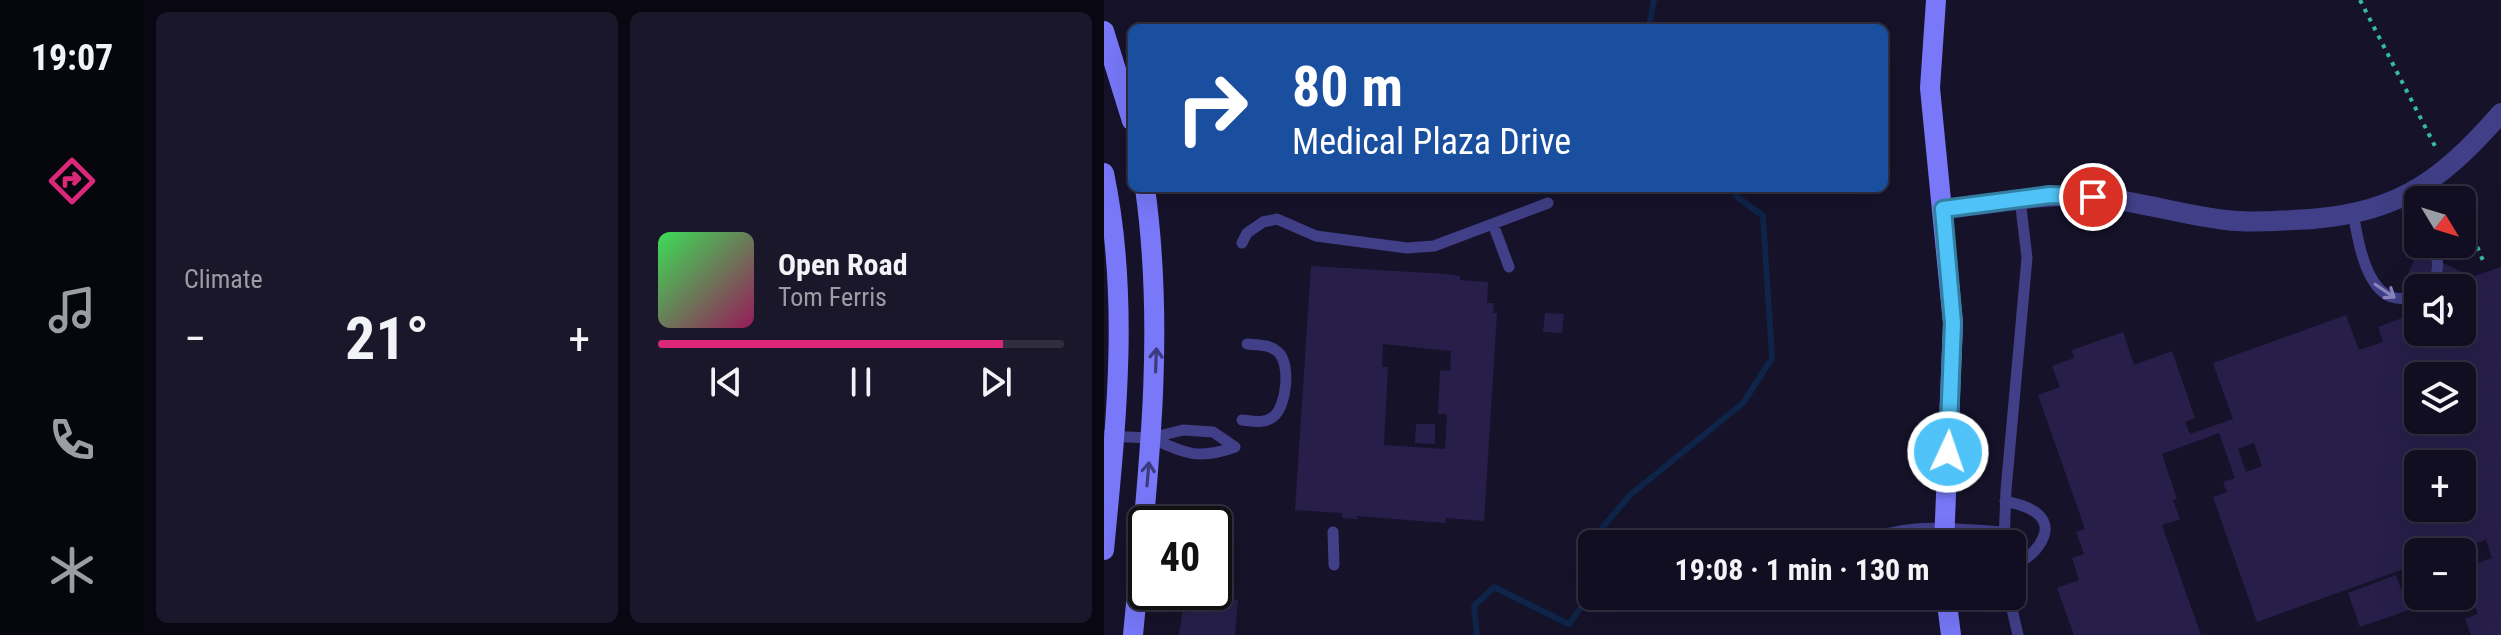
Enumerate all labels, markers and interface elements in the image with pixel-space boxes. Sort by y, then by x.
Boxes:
text: 19:07 [31,37,113,79]
text: 80 m [1292,54,1403,120]
icon: right [1160,56,1264,160]
text: Medical Plaza Drive [1292,121,1571,163]
icon: directions [44,153,100,209]
pin [2059,163,2127,231]
icon: arrive [2071,175,2115,219]
north arrow [2404,186,2476,258]
map controls [2404,186,2476,610]
text: Open Road [778,247,908,282]
text: Climate [184,264,263,294]
button: sound [2404,274,2476,346]
icon: music [44,282,100,338]
text: Tom Ferris [778,282,887,312]
one-way arrow [2374,282,2396,299]
text: 21° [345,303,429,374]
text: − [184,313,206,365]
text: + [568,313,590,365]
one-way arrow [1148,347,1163,374]
icon: previous [704,360,748,404]
icon: pause [839,360,883,404]
icon: next [974,360,1018,404]
button: layers [2404,362,2476,434]
position arrow [1906,410,1990,494]
icon: phone [44,412,100,468]
button: + [2404,450,2476,522]
one-way arrow [1141,461,1156,488]
speed limit sign: 40 [1128,506,1232,610]
button: − [2404,538,2476,610]
icon: climate [44,542,100,598]
text: 19:08 · 1 min · 130 m [1675,552,1929,587]

